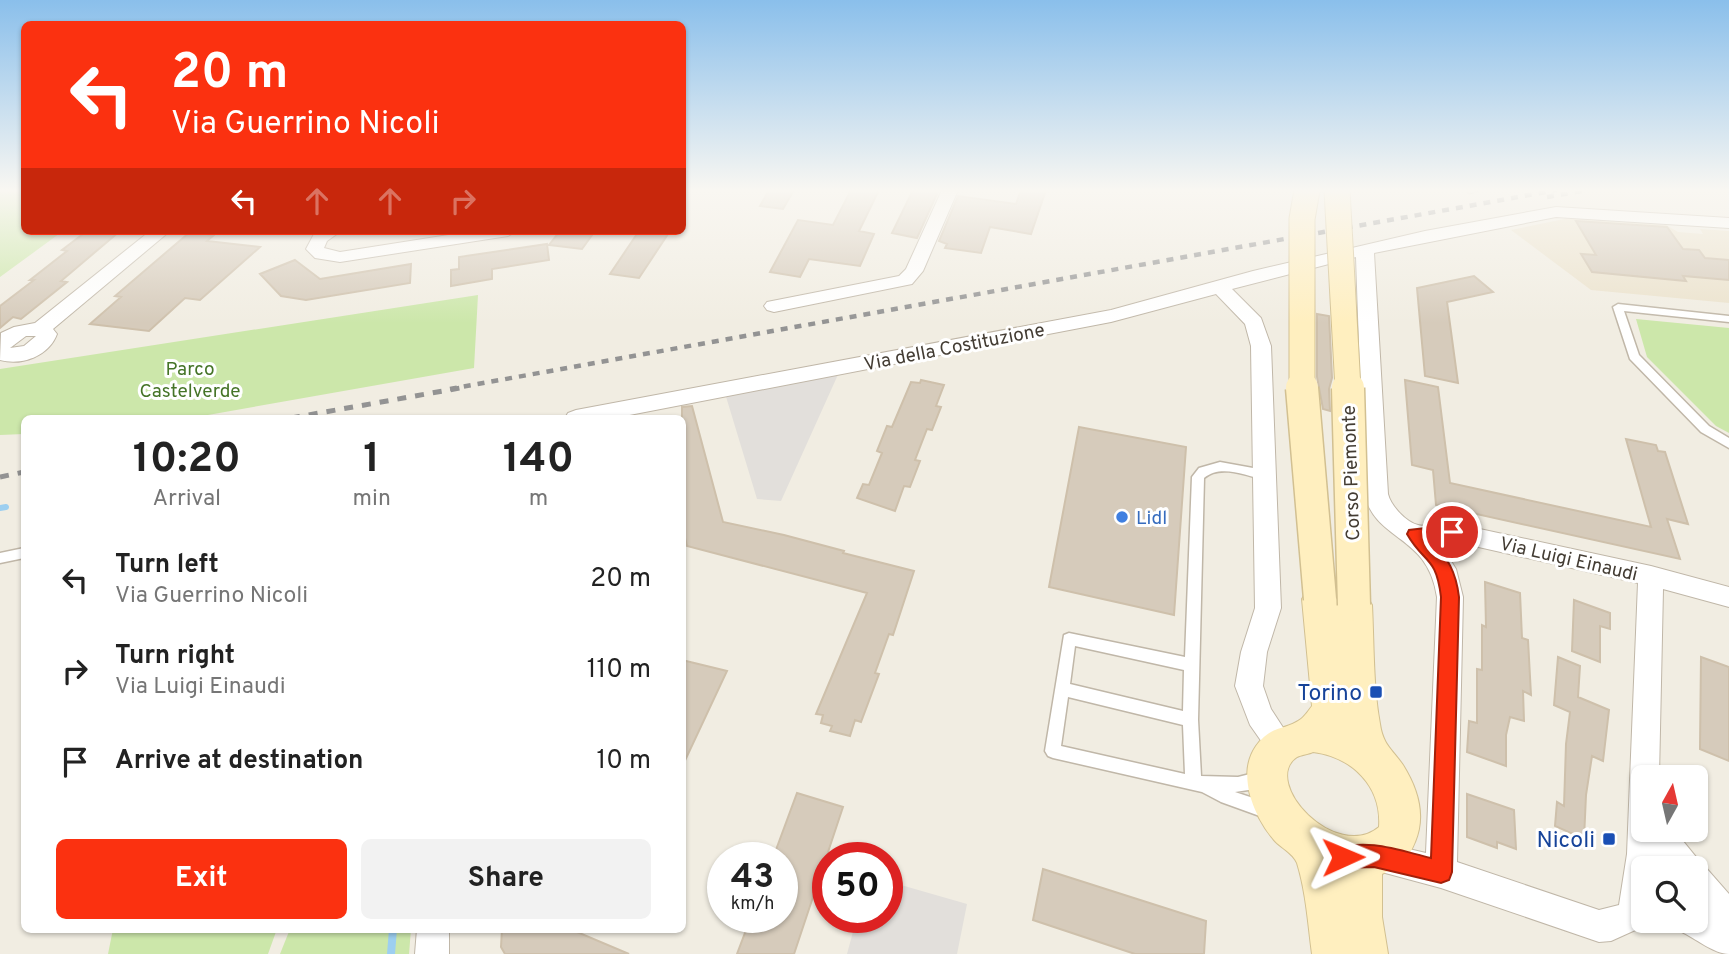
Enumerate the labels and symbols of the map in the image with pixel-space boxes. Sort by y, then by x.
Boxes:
street label: Via della Costituzione [862,319,1047,377]
park label: Parco Castelverde [139,358,241,404]
street label: Corso Piemonte [1338,405,1366,541]
pin [1422,502,1482,562]
place label: Lidl [1136,507,1167,531]
marker: Lidl [1114,509,1130,525]
street label: Via Luigi Einaudi [1497,532,1640,587]
place label: Torino [1297,680,1362,709]
marker: Torino [1368,684,1384,700]
north arrow [1631,765,1708,842]
position arrow [1306,820,1380,894]
place label: Nicoli [1536,827,1595,856]
marker: Nicoli [1601,831,1617,847]
speed limit sign: 50 [812,842,903,933]

